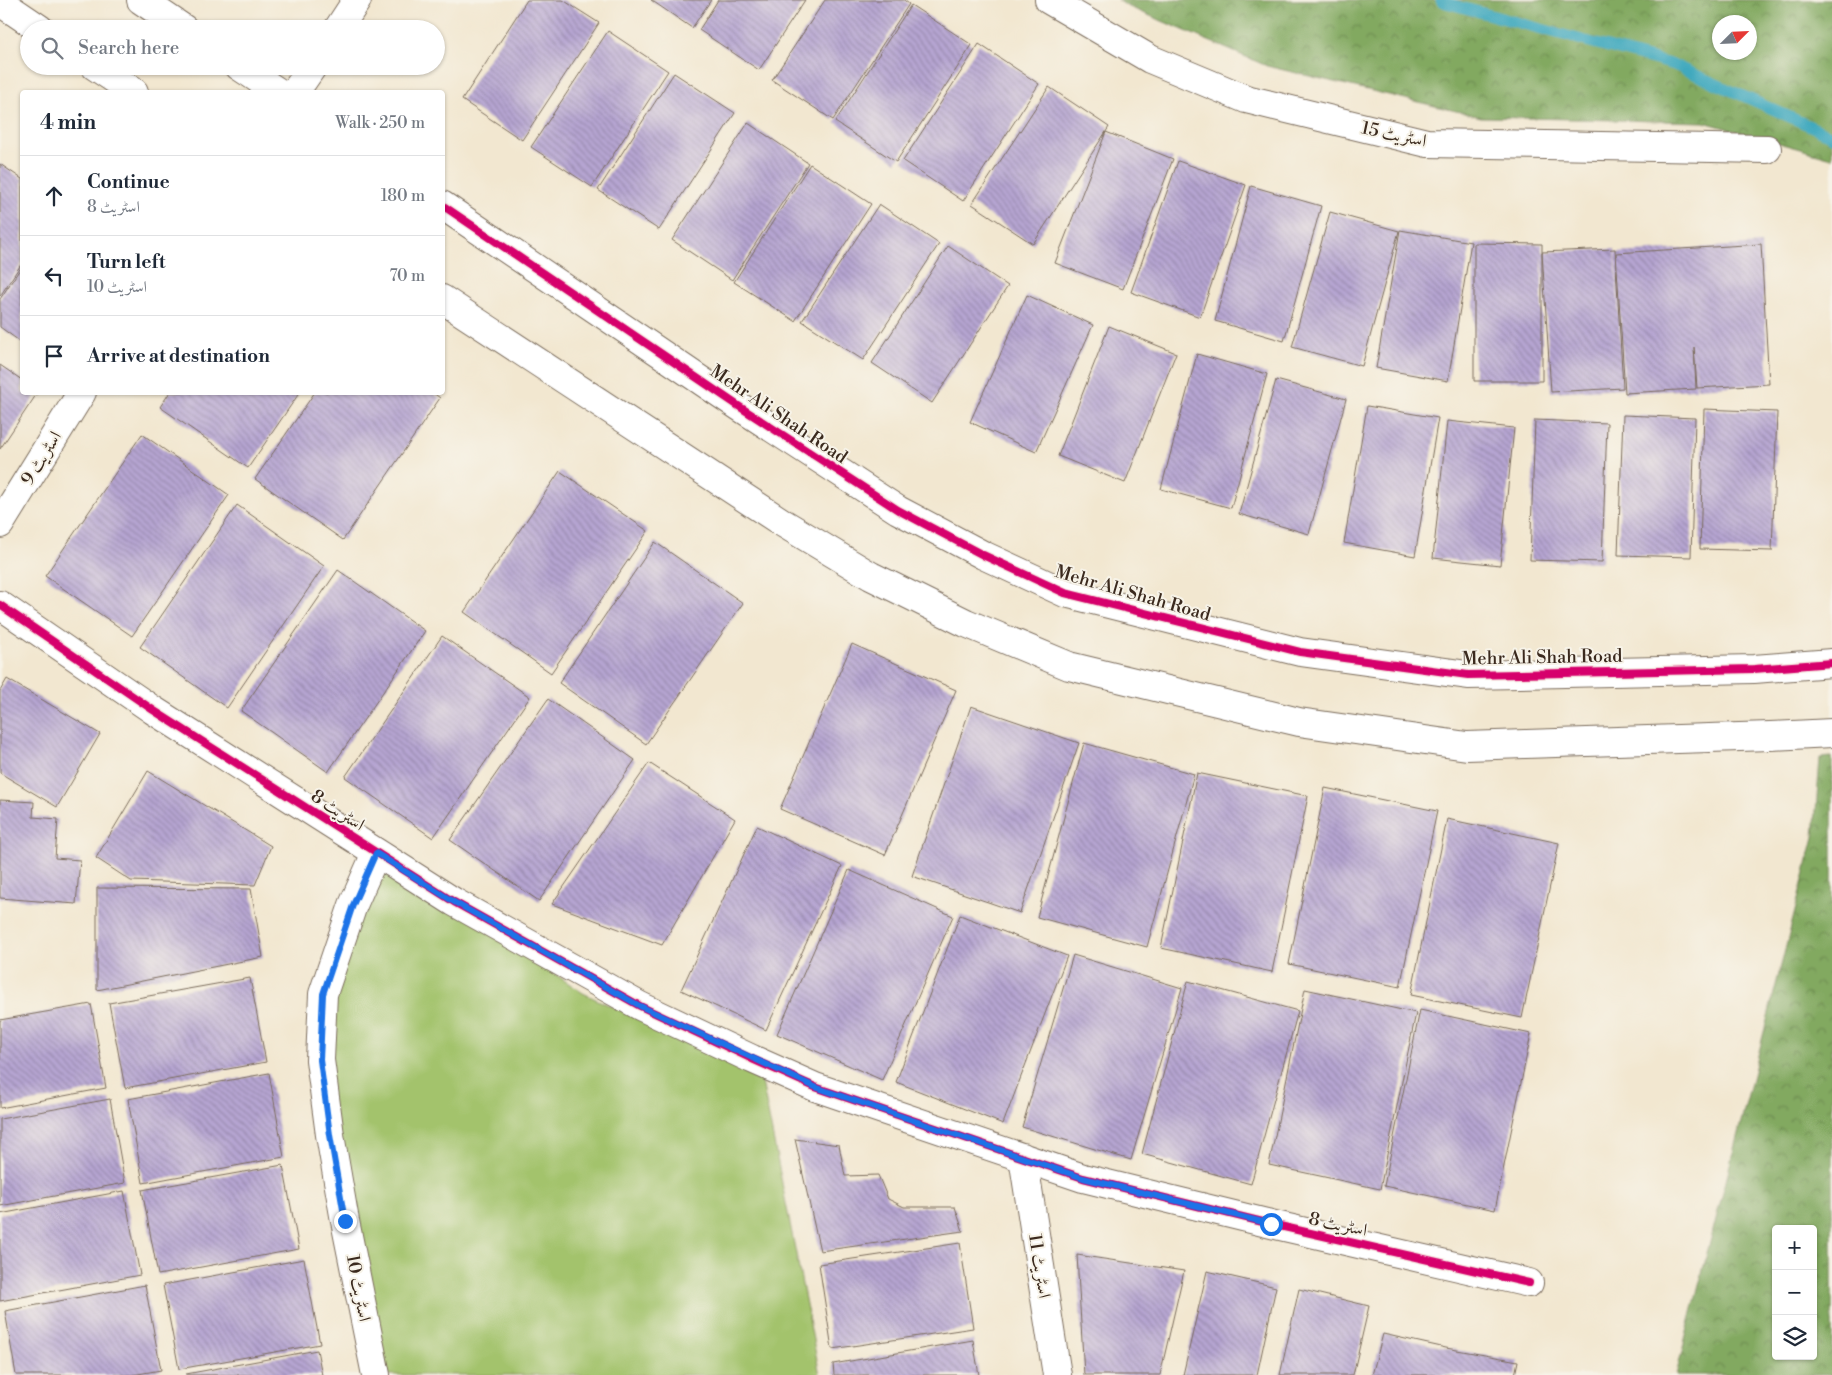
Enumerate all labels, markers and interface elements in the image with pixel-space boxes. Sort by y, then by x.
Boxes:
north arrow [1712,15,1757,60]
search box [20,20,445,75]
icon: search [38,34,66,62]
text: Search here [78,36,179,60]
text: 4 min [40,110,96,136]
text: Walk · 250 m [335,113,425,133]
street label: اسٹریٹ 15 [1359,116,1429,153]
text: Continue [87,170,170,194]
icon: ahead [40,182,68,210]
text: 180 m [381,186,425,206]
text: اسٹریٹ 8 [87,197,140,217]
text: Turn left [87,250,166,274]
icon: left [40,262,68,290]
text: 70 m [389,266,425,286]
text: اسٹریٹ 10 [87,277,147,297]
icon: arrive [40,342,68,370]
text: Arrive at destination [87,344,270,368]
street label: Mehr Ali Shah Road [706,360,852,469]
street label: اسٹریٹ 9 [16,427,67,490]
street label: Mehr Ali Shah Road [1052,560,1214,627]
street label: Mehr Ali Shah Road [1461,645,1623,670]
street label: اسٹریٹ 8 [307,785,369,836]
street label: اسٹریٹ 8 [1306,1207,1369,1242]
route end [334,1210,357,1233]
route start [1260,1213,1283,1236]
map controls [1772,1225,1817,1360]
button: + [1772,1225,1817,1270]
street label: اسٹریٹ 11 [1023,1232,1056,1300]
street label: اسٹریٹ 10 [341,1253,376,1324]
button: − [1772,1270,1817,1315]
button: layers [1772,1315,1817,1360]

